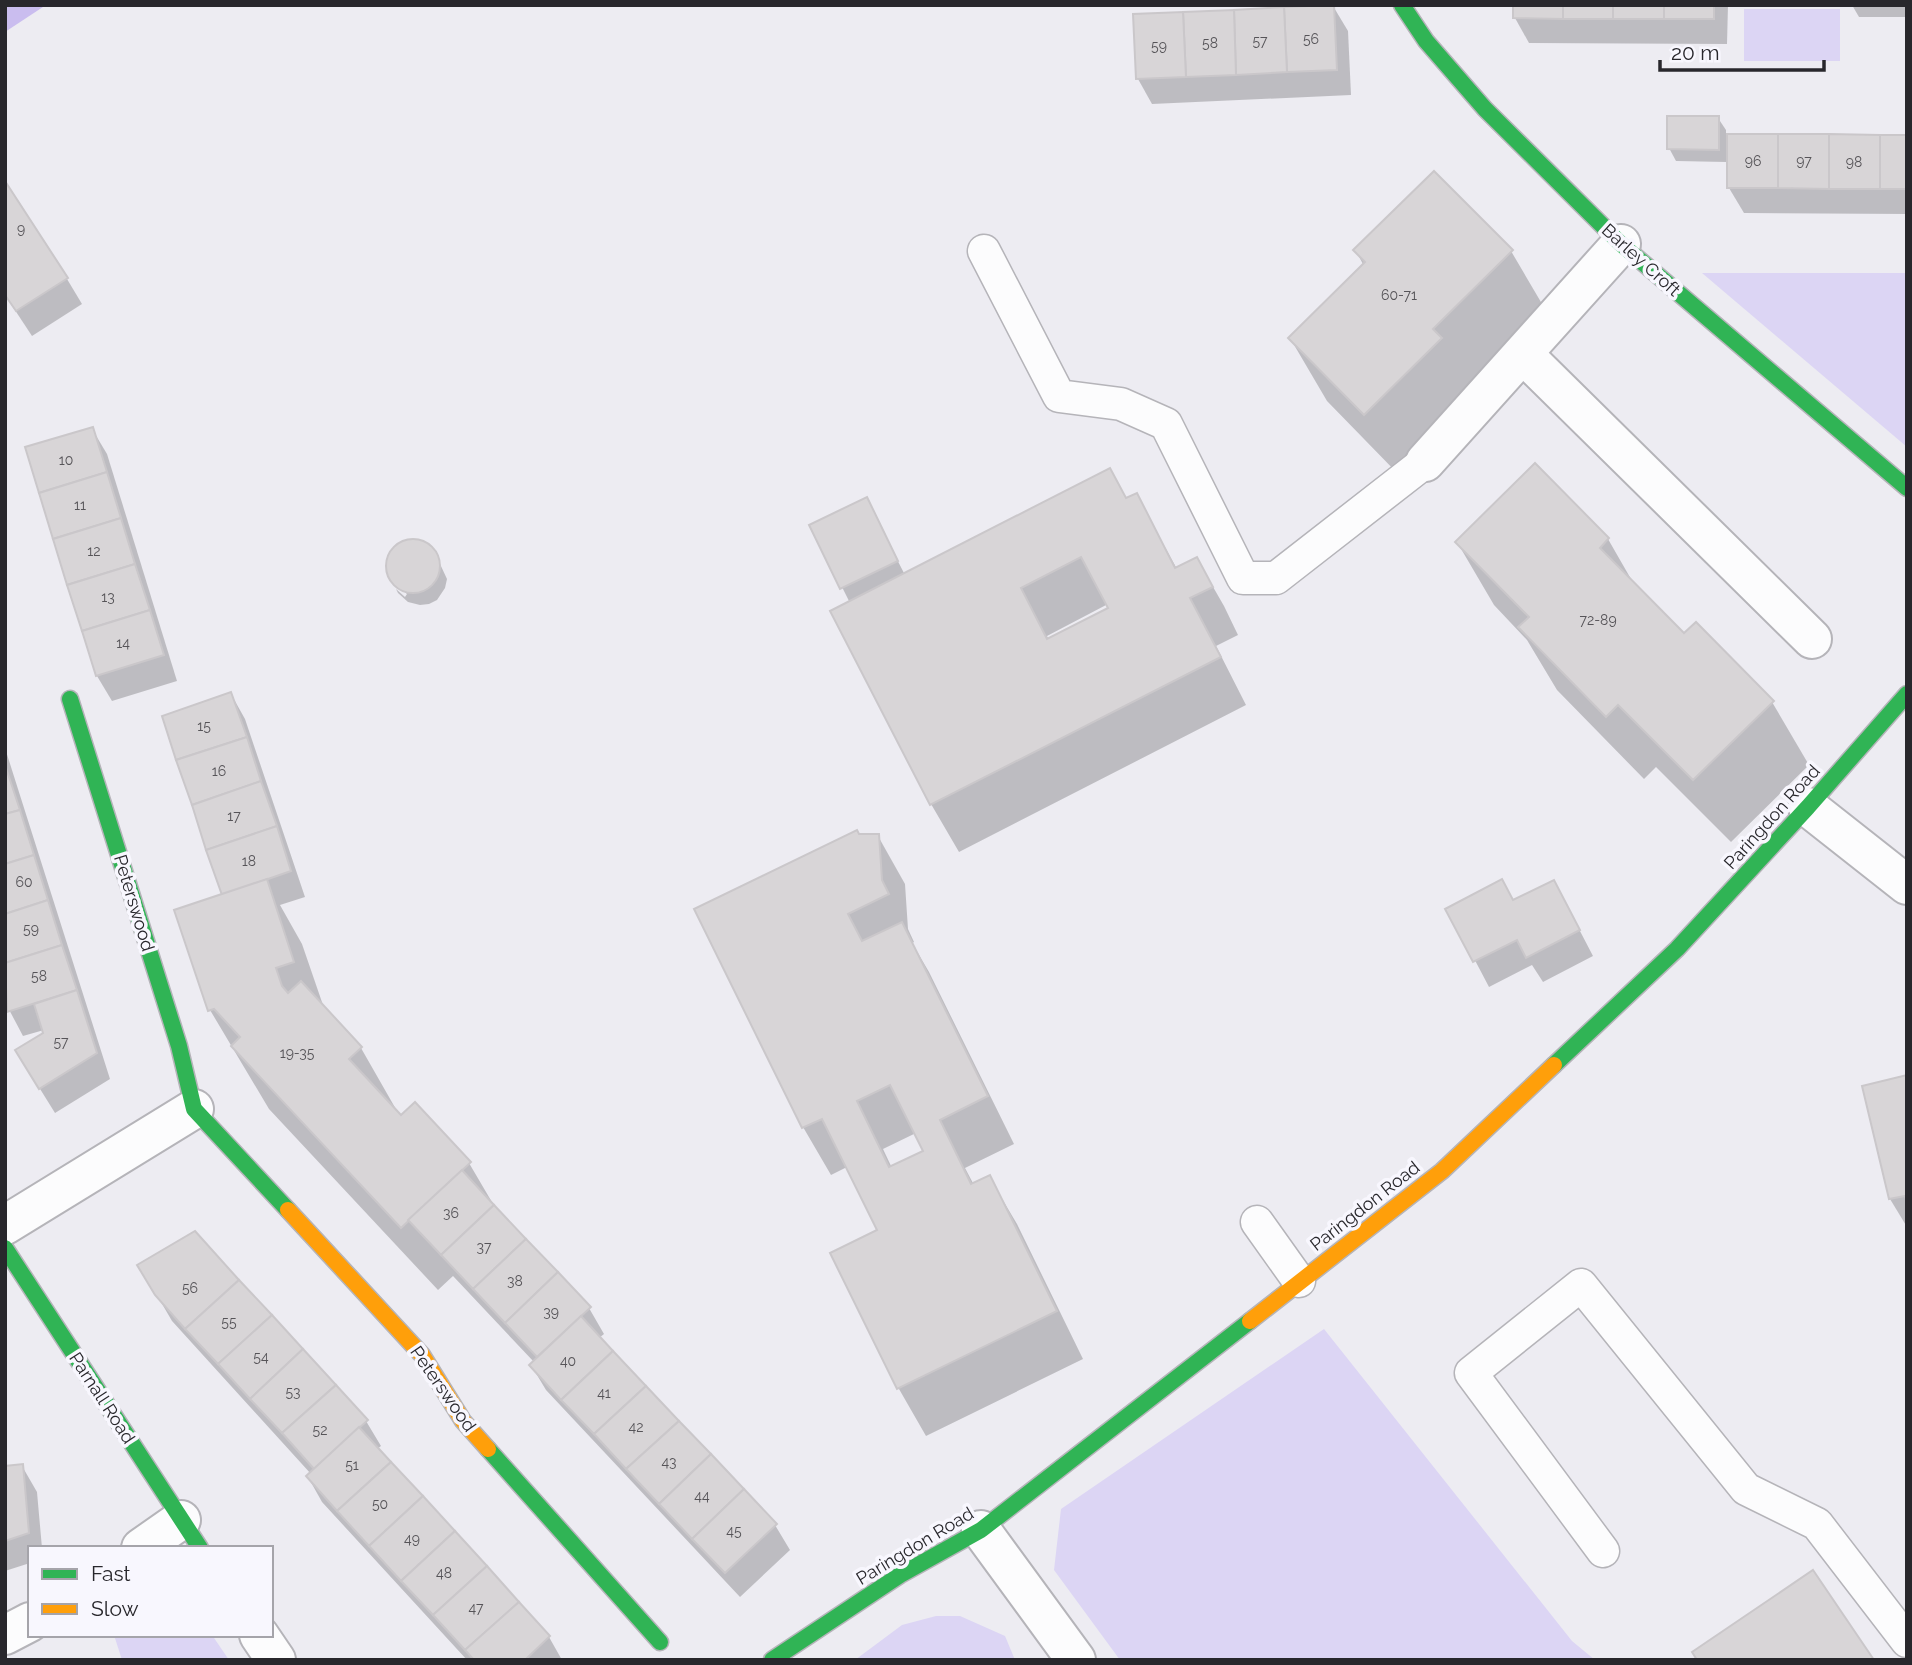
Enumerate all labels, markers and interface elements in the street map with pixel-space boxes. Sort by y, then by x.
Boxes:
scale bar [1660,28,1825,72]
house number: 56 [1303,31,1319,47]
house number: 57 [1252,33,1268,49]
house number: 58 [1202,35,1218,51]
house number: 59 [1151,38,1167,54]
text: 20 m [1671,40,1719,65]
house number: 96 [1745,153,1761,169]
house number: 97 [1796,153,1812,169]
house number: 98 [1846,154,1862,170]
street label: Barley Croft [1598,219,1685,300]
house number: 9 [17,221,25,237]
house number: 60-71 [1381,287,1417,303]
house number: 10 [59,452,73,468]
house number: 11 [74,497,86,513]
house number: 12 [87,543,101,559]
house number: 13 [101,589,115,605]
house number: 72-89 [1579,612,1617,628]
house number: 14 [116,635,130,651]
house number: 15 [197,718,211,734]
street label: Paringdon Road [1719,760,1824,873]
house number: 16 [212,763,226,779]
house number: 17 [227,808,241,824]
street label: Peterswood [110,852,159,954]
house number: 18 [242,853,256,869]
house number: 60 [15,874,33,890]
house number: 59 [23,921,39,937]
house number: 58 [31,968,47,984]
house number: 57 [53,1034,69,1050]
house number: 19-35 [280,1045,315,1061]
street label: Paringdon Road [1306,1156,1424,1255]
house number: 36 [443,1205,459,1221]
house number: 37 [477,1239,492,1255]
house number: 38 [507,1273,523,1289]
house number: 56 [182,1280,198,1296]
house number: 39 [543,1304,559,1320]
house number: 55 [221,1314,237,1330]
street label: Peterswood [406,1342,481,1436]
street label: Parnall Road [65,1348,140,1447]
house number: 54 [253,1349,269,1365]
house number: 40 [560,1353,576,1369]
house number: 53 [285,1384,301,1400]
house number: 41 [597,1385,611,1401]
house number: 42 [629,1419,643,1435]
house number: 52 [313,1422,327,1438]
house number: 43 [661,1454,677,1470]
house number: 51 [345,1457,359,1473]
house number: 44 [694,1488,710,1504]
house number: 50 [372,1496,388,1512]
street label: Paringdon Road [852,1502,977,1589]
house number: 45 [726,1523,742,1539]
house number: 49 [404,1531,420,1547]
legend [28,1546,273,1637]
text: Fast [91,1561,131,1586]
house number: 48 [436,1565,452,1581]
text: Slow [91,1596,139,1621]
house number: 47 [468,1600,484,1616]

